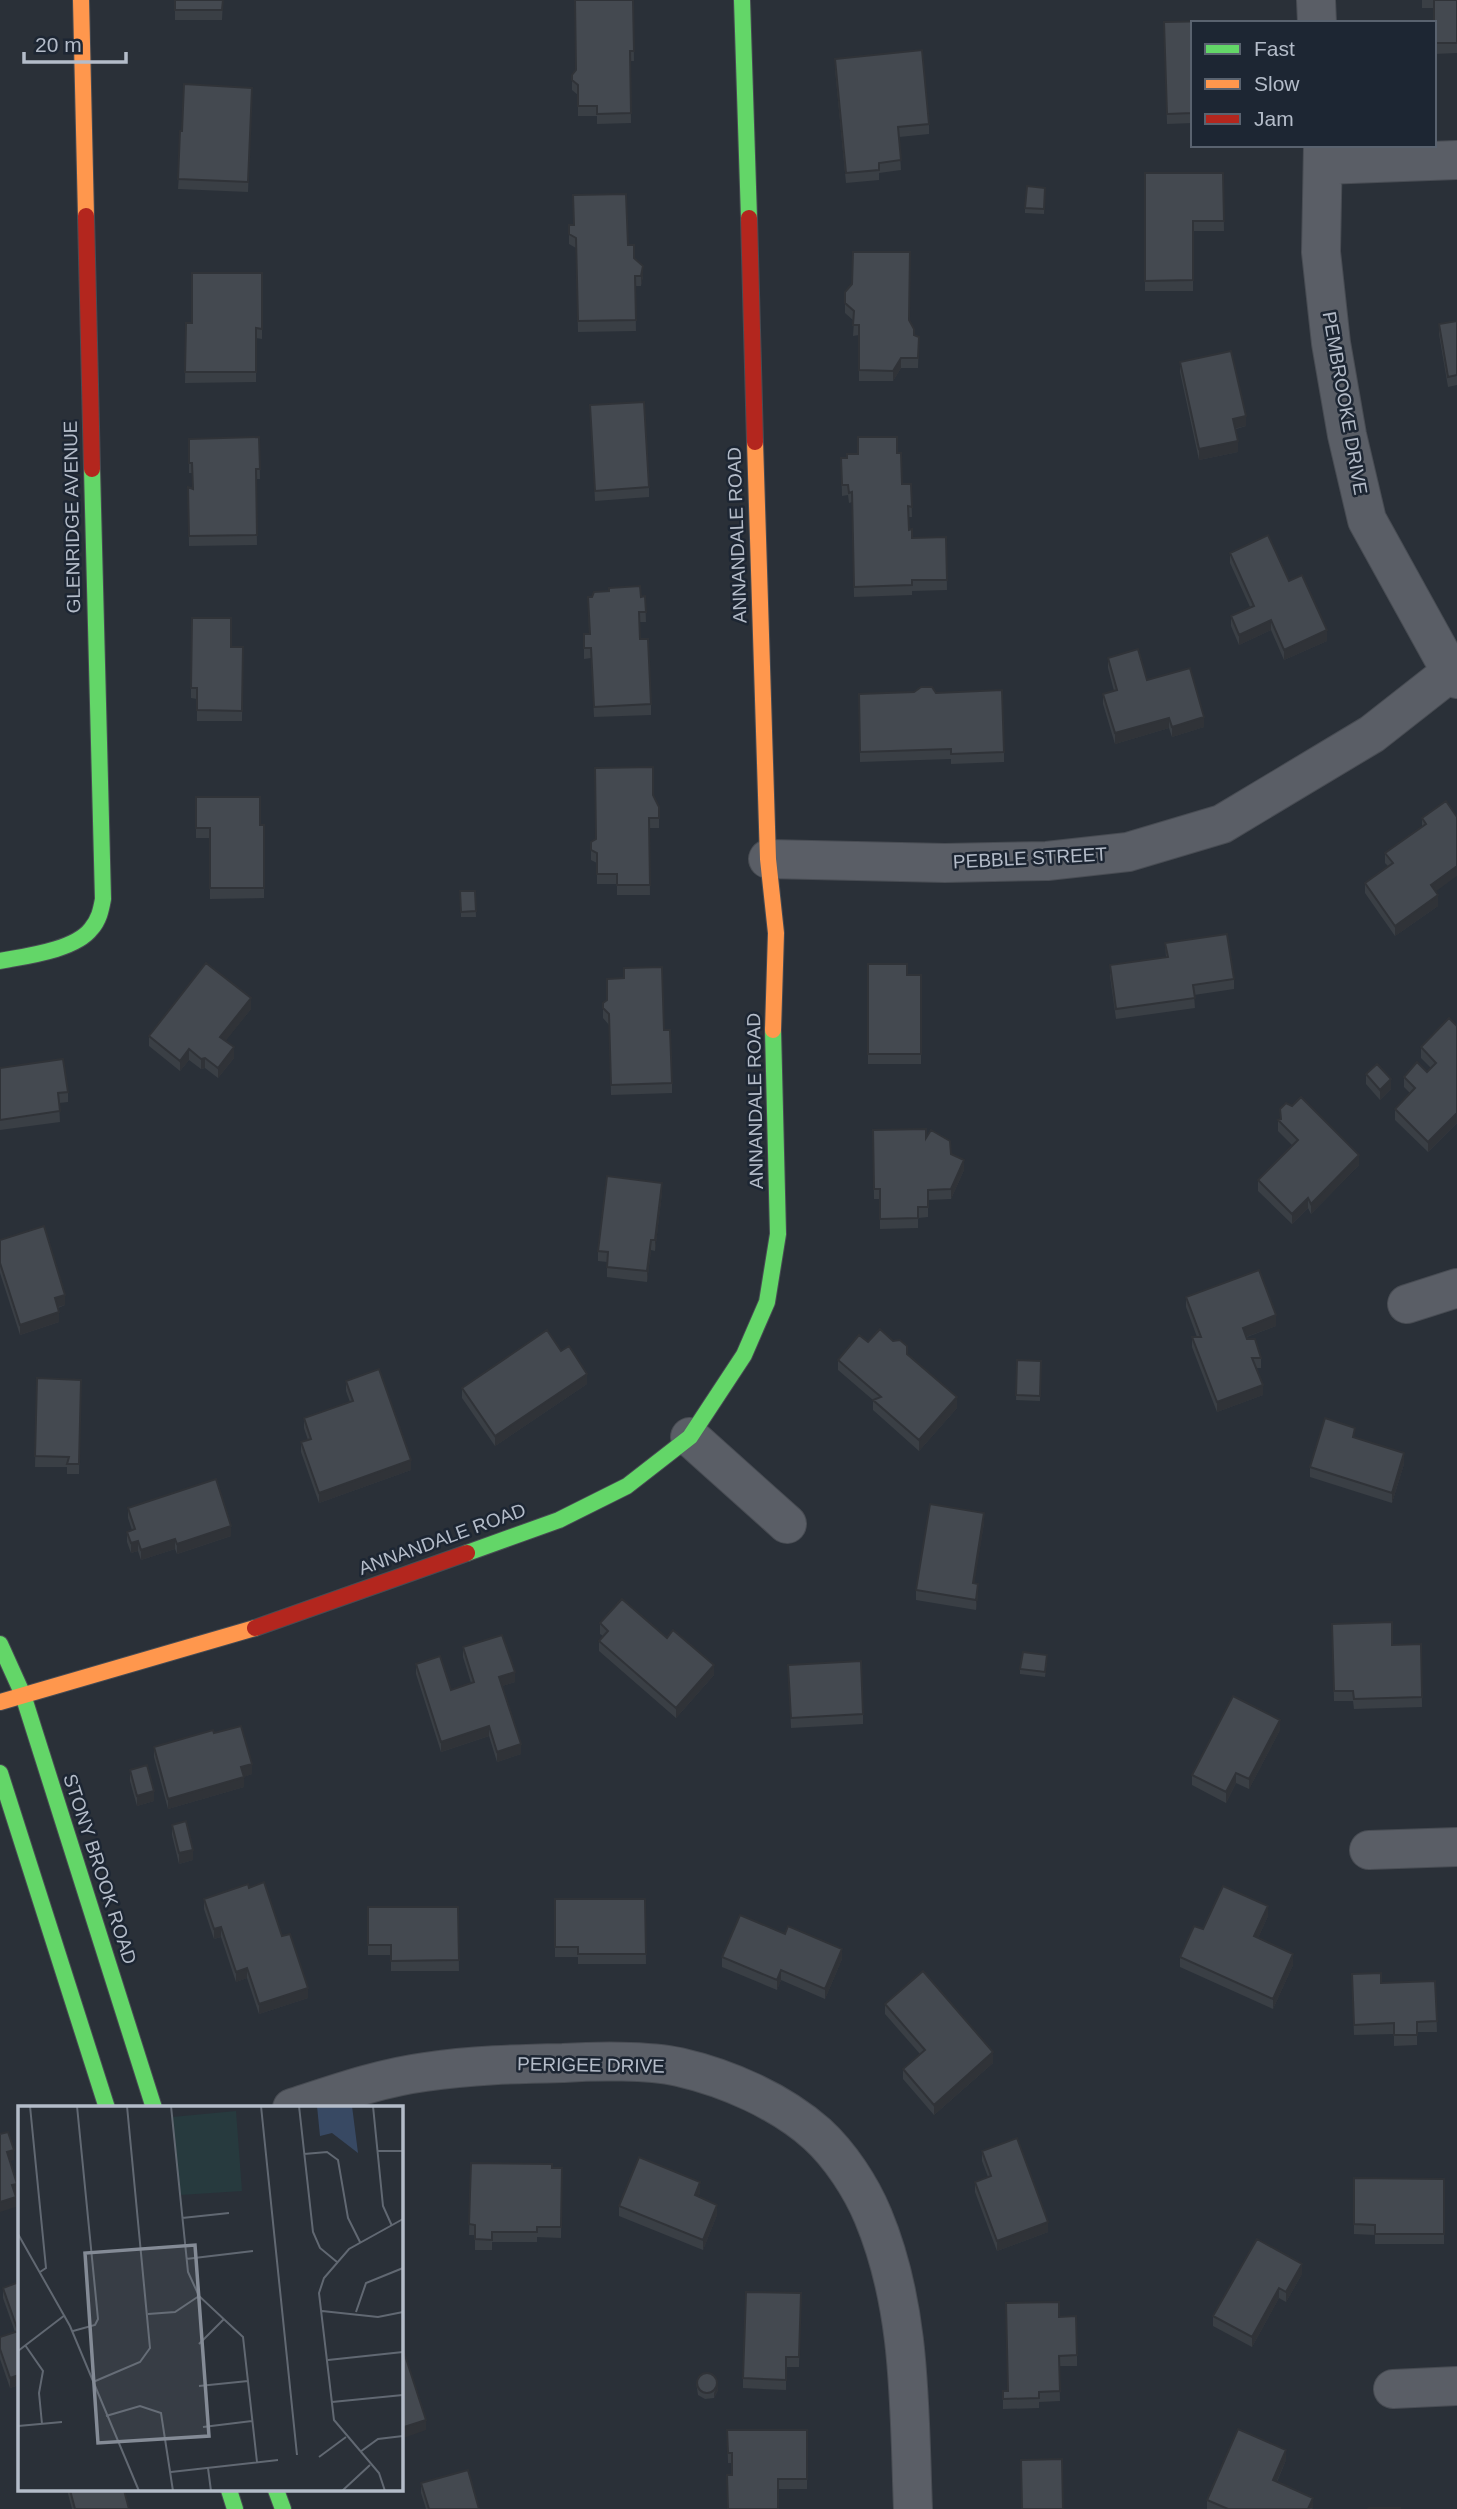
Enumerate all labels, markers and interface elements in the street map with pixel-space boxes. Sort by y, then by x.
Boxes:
scale bar [24,21,126,65]
legend [1191,21,1436,147]
text: 20 m [35,33,82,56]
text: Fast [1254,37,1295,60]
text: Slow [1254,72,1300,95]
text: Jam [1254,107,1294,130]
street label: PEMBROOKE DRIVE [1319,310,1371,496]
street label: GLENRIDGE AVENUE [60,420,84,614]
street label: ANNANDALE ROAD [723,447,751,623]
street label: PEBBLE STREET [952,843,1108,873]
street label: ANNANDALE ROAD [743,1013,767,1189]
street label: ANNANDALE ROAD [356,1499,528,1579]
street label: STONY BROOK ROAD [59,1771,141,1967]
street label: PERIGEE DRIVE [517,2053,665,2077]
inset map [18,2106,402,2492]

